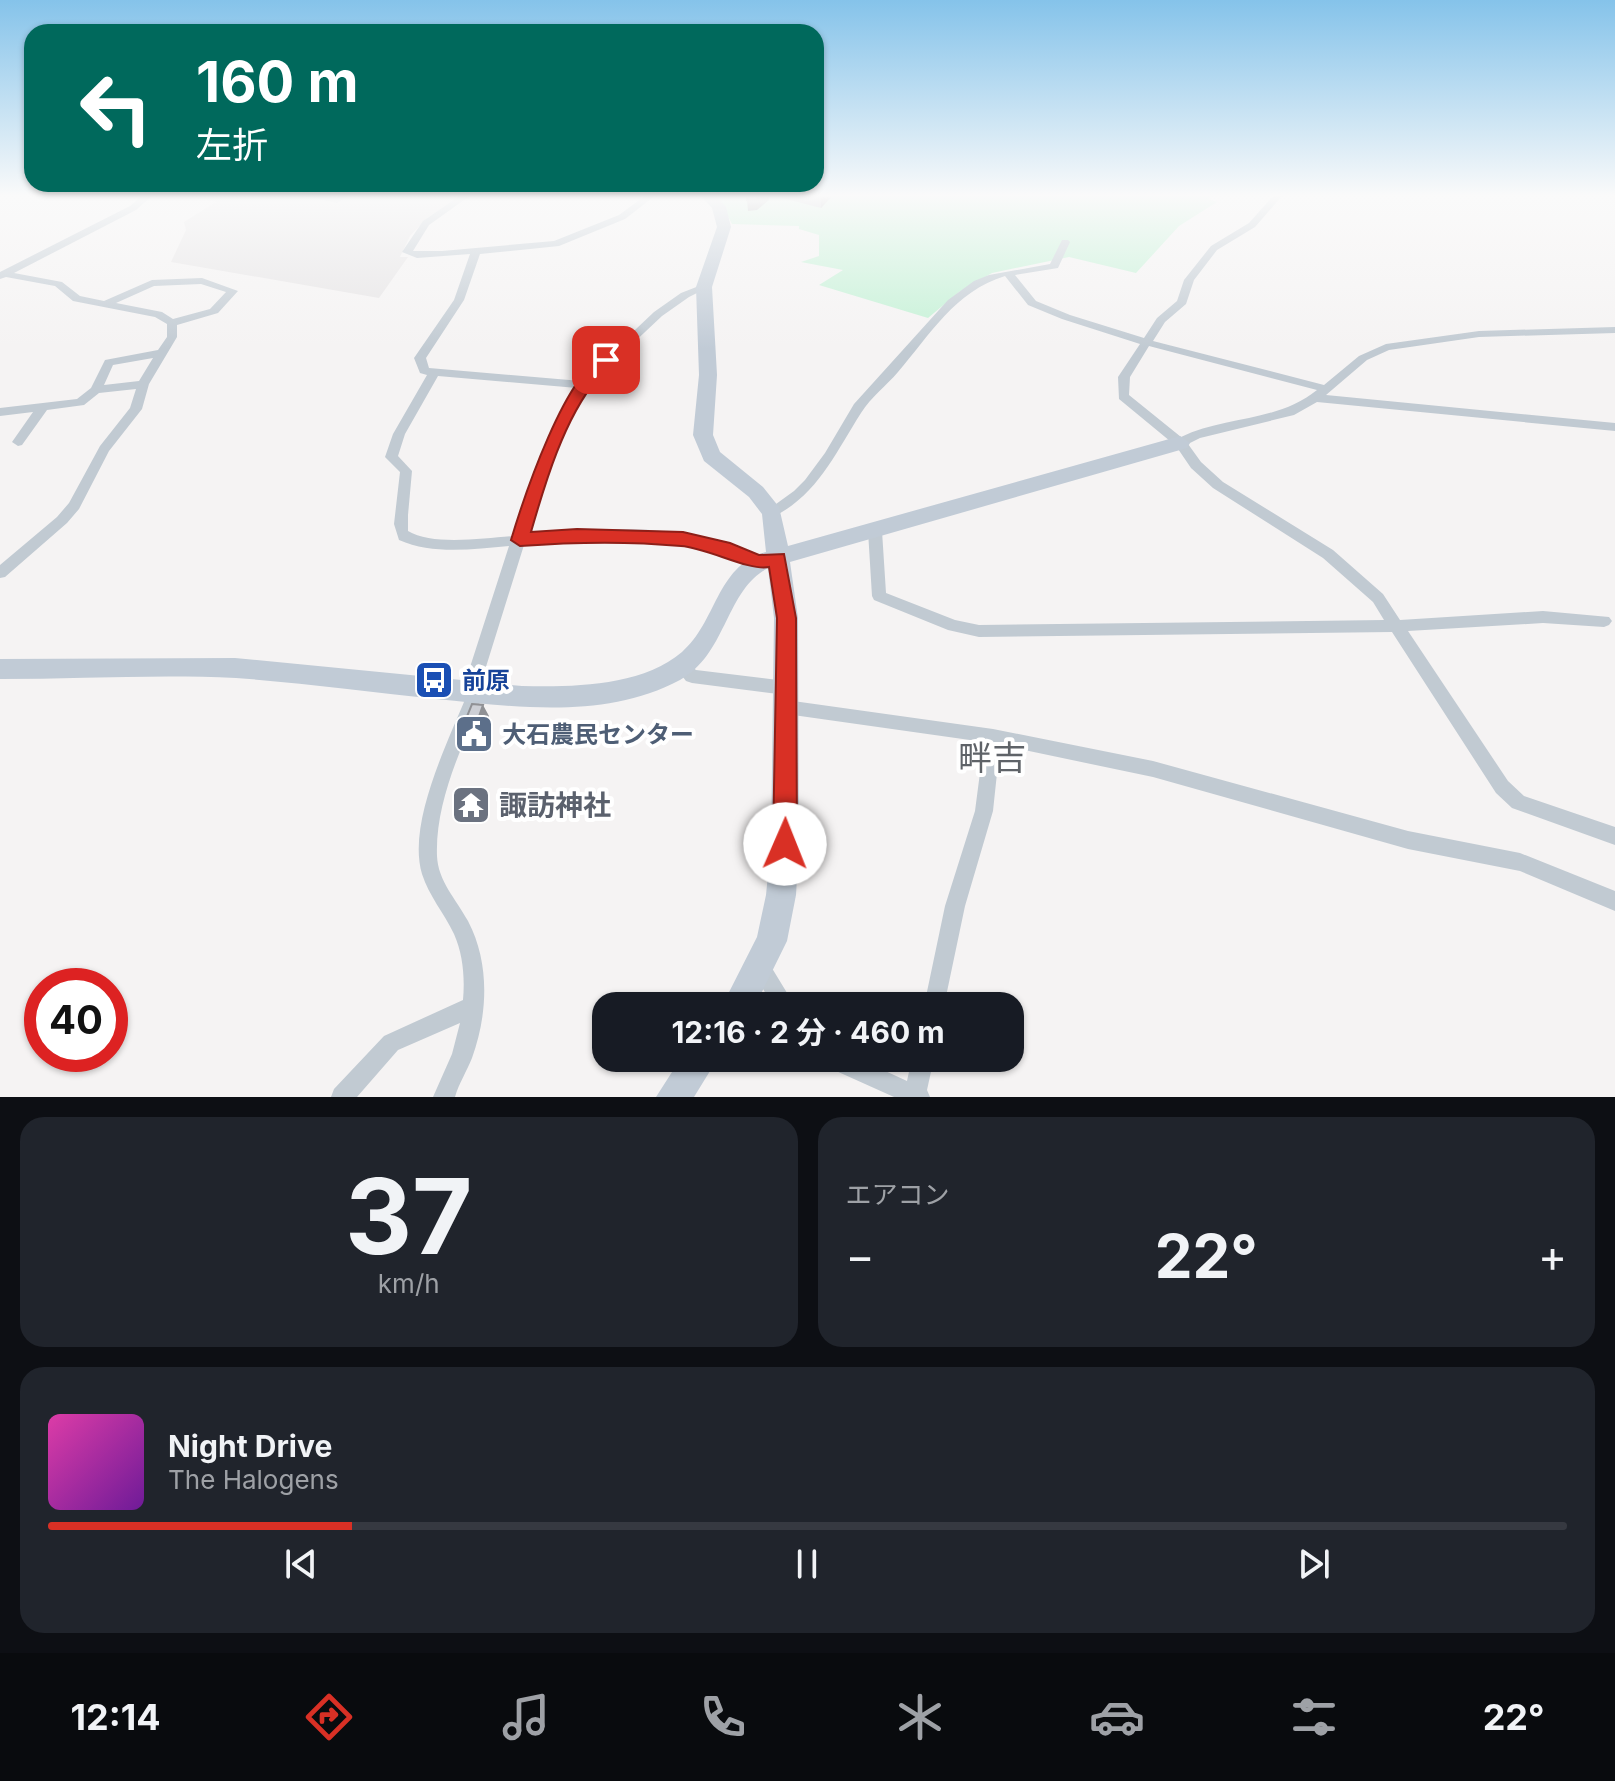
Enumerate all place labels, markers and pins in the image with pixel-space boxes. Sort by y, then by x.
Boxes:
pin [572,326,640,394]
bus stop icon: 前原 [413,659,455,701]
place label: 前原 [462,666,510,695]
public building icon: 大石農民センター [453,713,495,755]
place label: 大石農民センター [502,720,694,749]
temple icon: 諏訪神社 [450,784,492,826]
place label: 諏訪神社 [499,788,611,822]

